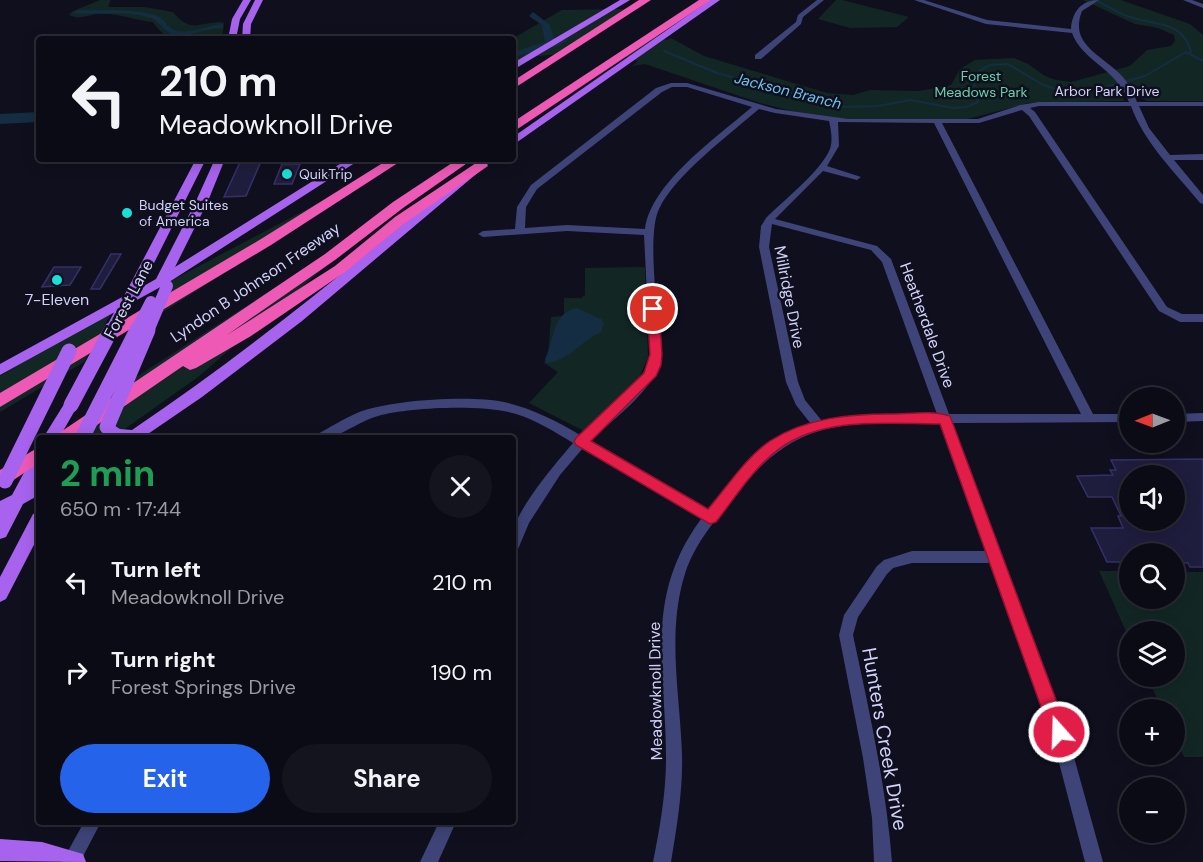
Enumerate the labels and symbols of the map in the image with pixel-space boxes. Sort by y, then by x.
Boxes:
park label: Forest Meadows Park [934,67,1028,101]
water label: Jackson Branch [732,68,844,114]
street label: Arbor Park Drive [1055,82,1160,100]
place label: QuikTrip [299,165,353,183]
marker: QuikTrip [280,167,294,181]
place label: Budget Suites of America [139,196,228,230]
marker: Budget Suites of America [120,206,134,220]
street label: Lyndon B Johnson Freeway [166,218,344,347]
street label: Millridge Drive [769,244,810,350]
street label: Forest Lane [99,256,158,342]
street label: Heatherdale Drive [895,259,960,391]
marker: 7-Eleven [50,273,64,287]
pin [627,283,678,334]
place label: 7-Eleven [25,289,89,310]
north arrow [1119,387,1185,453]
street label: Meadowknoll Drive [644,621,667,761]
street label: Hunters Creek Drive [856,646,914,832]
position arrow [1027,700,1091,764]

